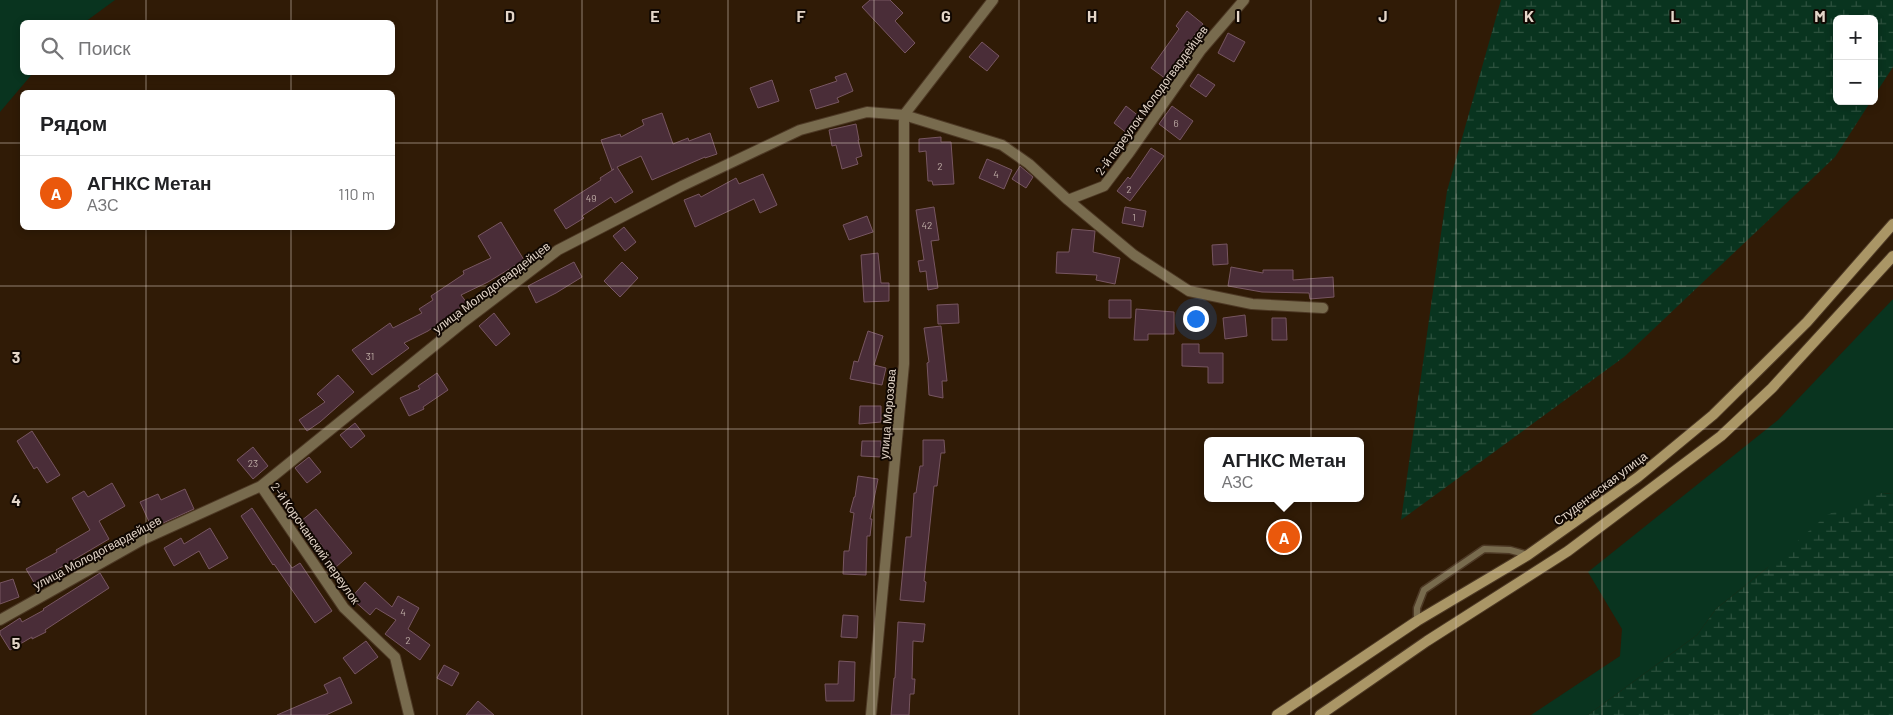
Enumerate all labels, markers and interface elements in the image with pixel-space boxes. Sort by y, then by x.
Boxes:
text: D [505,6,515,25]
text: E [650,6,660,25]
text: F [797,6,806,25]
text: G [941,6,951,25]
text: H [1087,6,1097,25]
text: I [1236,6,1240,25]
text: J [1378,6,1388,25]
text: K [1524,6,1534,25]
text: L [1670,6,1680,25]
text: M [1814,6,1826,25]
map controls [1833,15,1878,105]
button: + [1833,15,1878,60]
search box [20,20,395,75]
street label: 2-й переулок Молодогвардейцев [1092,22,1211,178]
icon: search [38,34,66,62]
text: Поиск [78,36,131,59]
button: − [1833,60,1878,105]
text: Рядом [40,110,107,135]
house number: 6 [1173,117,1179,129]
house number: 2 [937,160,943,172]
house number: 4 [993,168,999,180]
text: АГНКС Метан [87,171,212,194]
house number: 2 [1126,183,1132,195]
text: A [51,184,61,203]
text: 110 m [338,184,375,203]
house number: 49 [586,192,596,204]
text: АЗС [87,195,119,214]
house number: 1 [1132,211,1136,223]
house number: 42 [922,219,932,231]
street label: улица Молодогвардейцев [430,238,553,336]
your location [1183,306,1209,332]
text: 3 [12,347,20,366]
house number: 31 [366,350,374,362]
street label: улица Морозова [876,368,899,460]
popup [1204,437,1364,502]
text: АГНКС Метан [1222,448,1346,471]
street label: Студенческая улица [1551,448,1650,528]
house number: 23 [248,457,258,469]
text: АЗС [1222,472,1253,491]
street label: 2-й Корочанский переулок [268,480,364,608]
text: 4 [11,490,21,509]
street label: улица Молодогвардейцев [31,512,164,593]
pin: A [1268,518,1300,556]
house number: 4 [400,606,406,618]
text: 5 [12,633,21,652]
house number: 2 [405,634,411,646]

